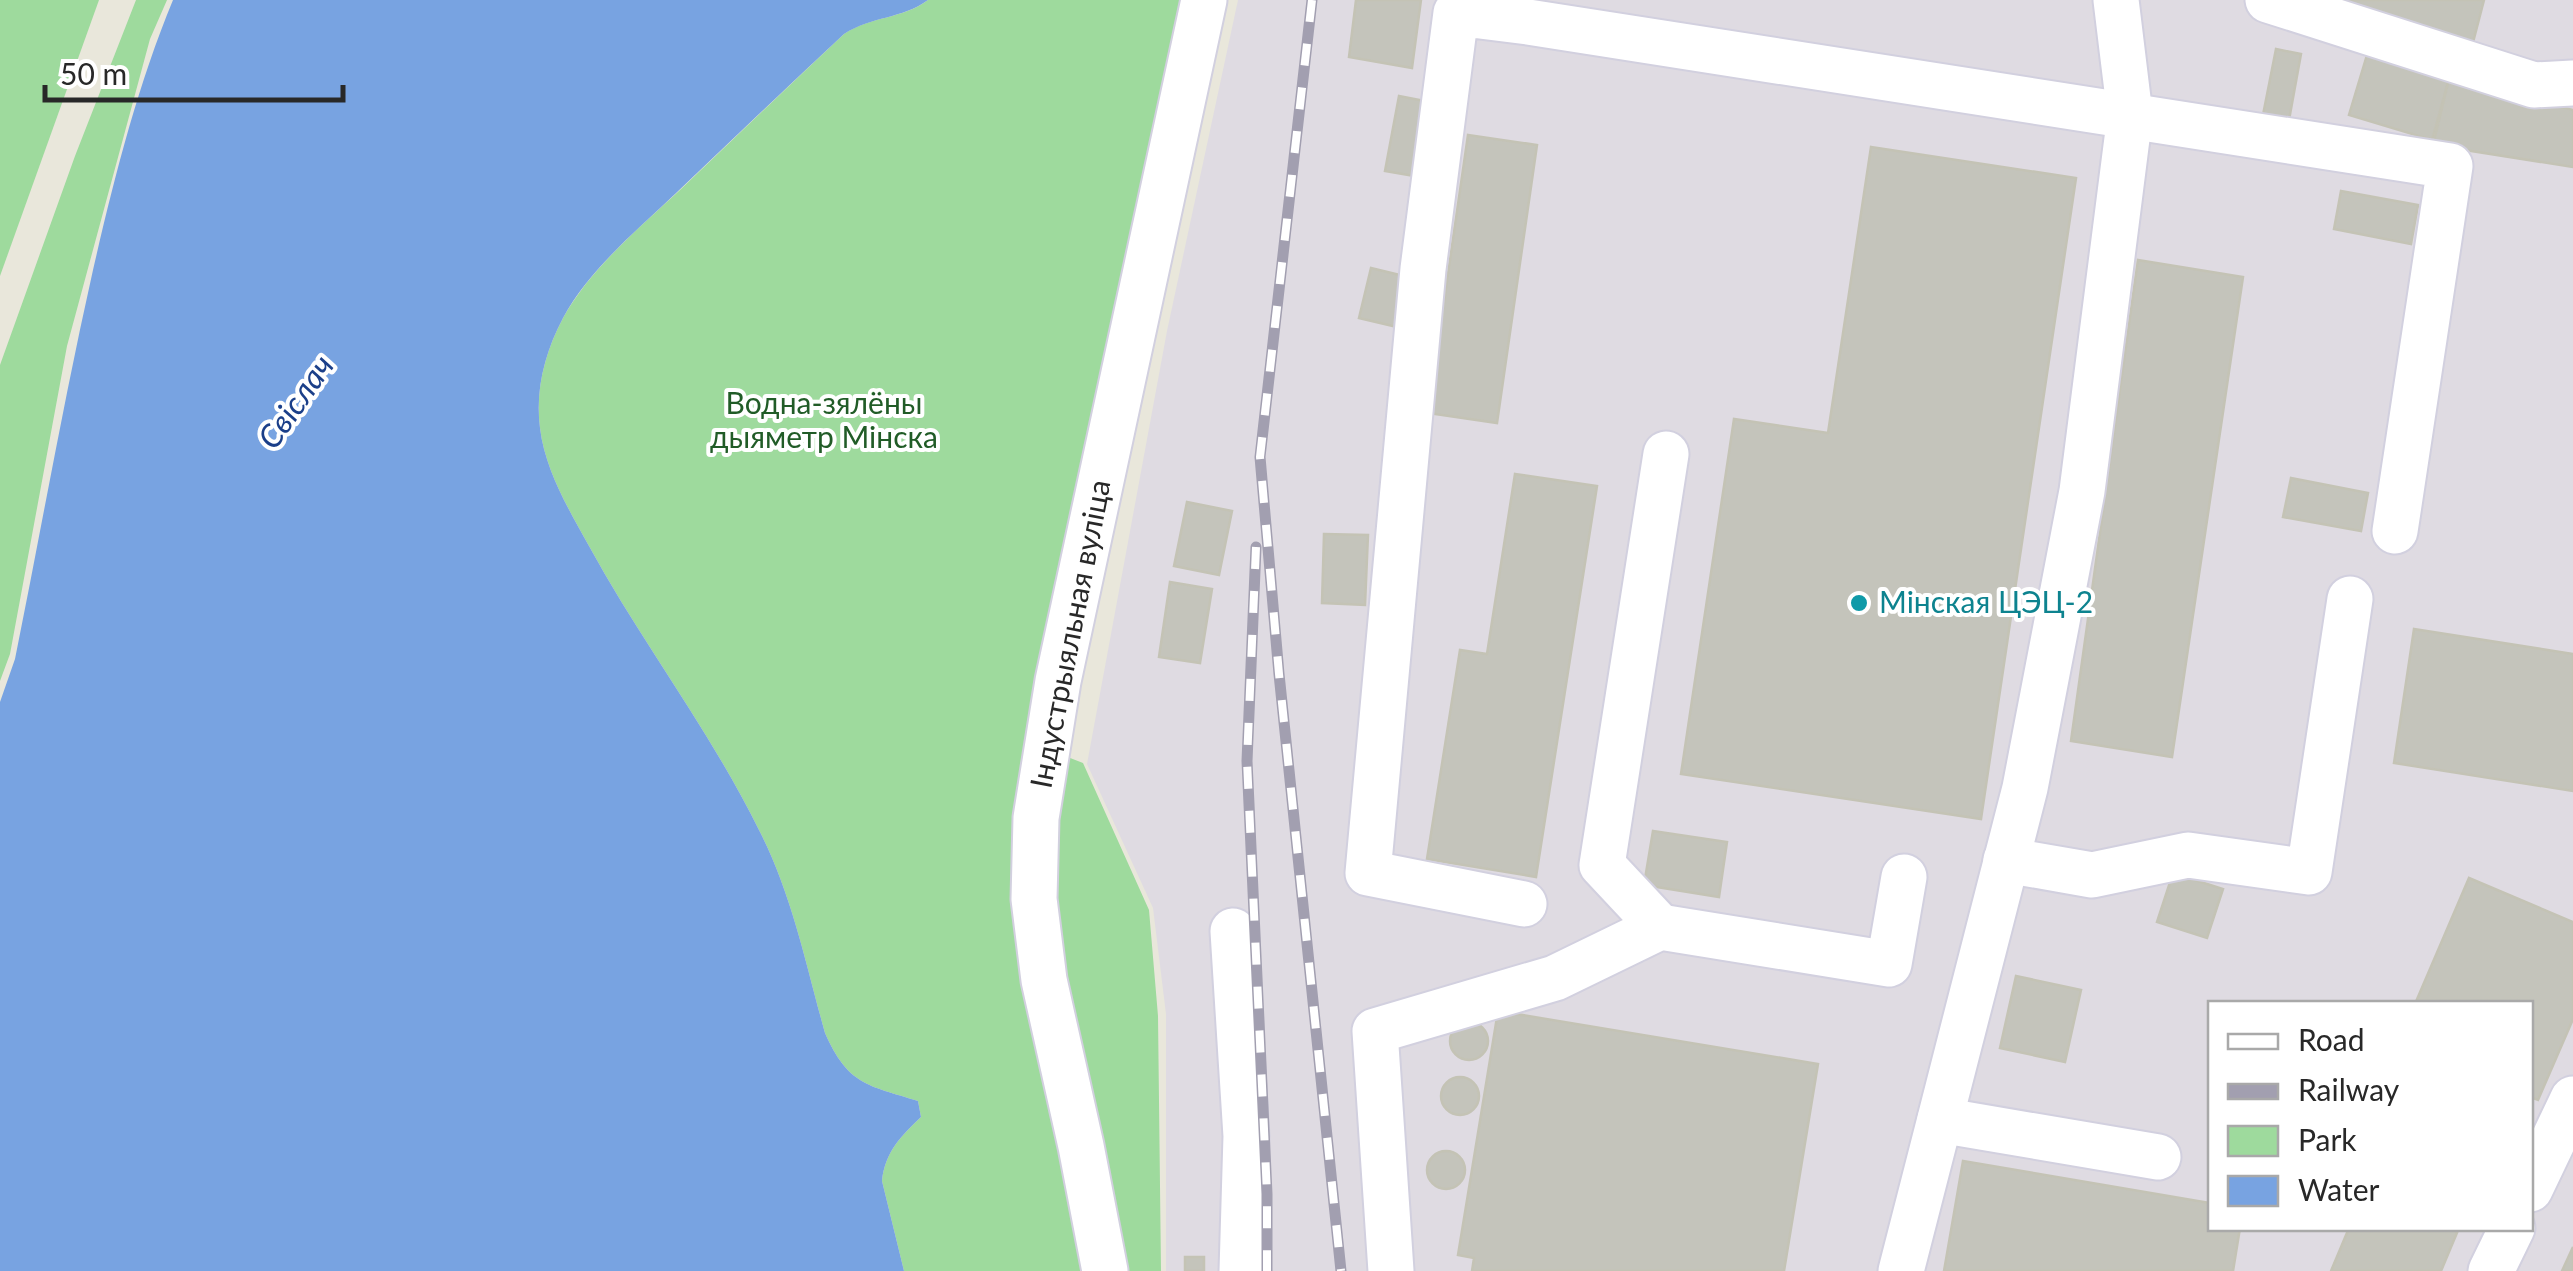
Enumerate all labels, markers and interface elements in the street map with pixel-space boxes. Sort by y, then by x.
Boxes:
scale bar [45,40,342,102]
text: 50 m [60,55,127,91]
water label: Свіслач [249,347,341,455]
park label: Водна-зялёны дыяметр Мінска [710,384,938,454]
street label: Індустрыяльная вуліца [1021,476,1117,791]
place label: Мінская ЦЭЦ-2 [1879,583,2093,619]
marker: Мінская ЦЭЦ-2 [1848,592,1870,614]
legend [2208,1001,2533,1231]
text: Road [2298,1021,2365,1057]
text: Railway [2298,1071,2400,1107]
text: Park [2298,1121,2357,1157]
text: Water [2298,1171,2380,1207]

